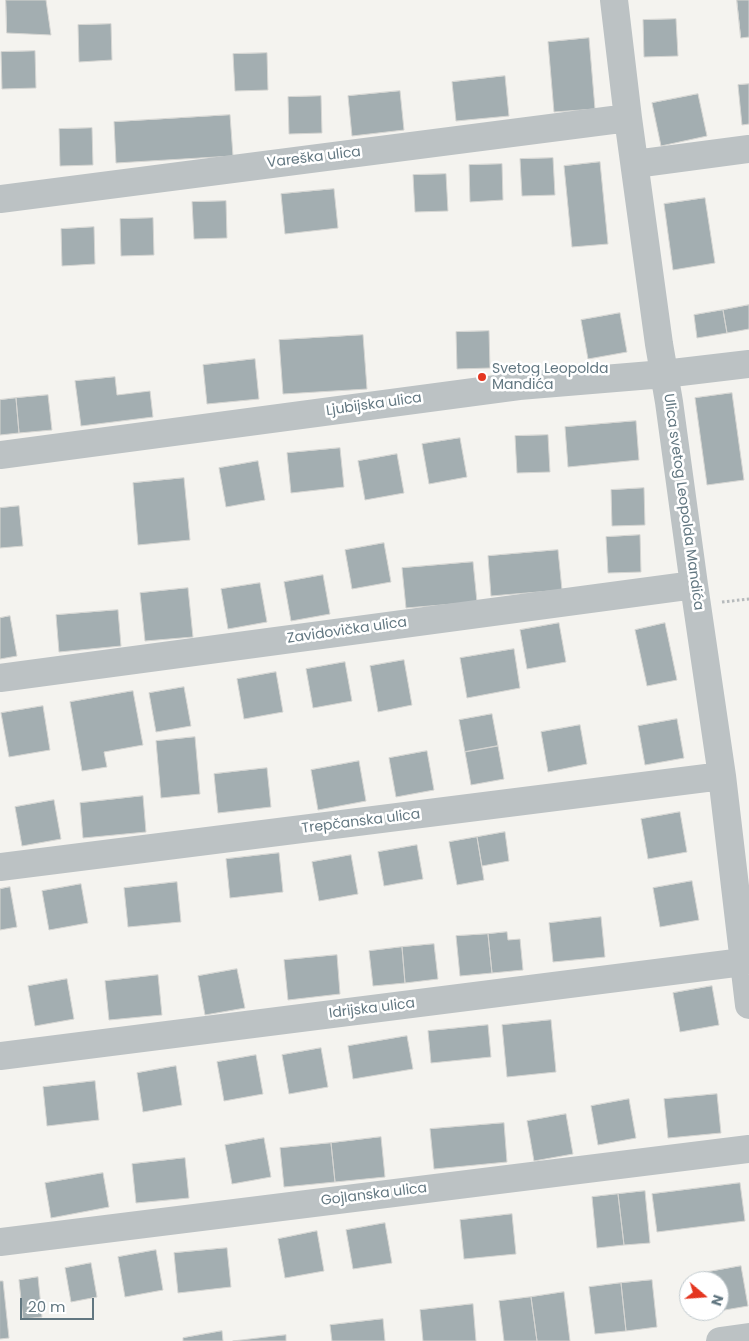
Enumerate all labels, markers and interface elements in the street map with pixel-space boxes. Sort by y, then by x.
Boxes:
street label: Vareška ulica [266,144,362,172]
place label: Svetog Leopolda Mandića [492,361,608,394]
marker: Svetog Leopolda Mandića [476,371,488,383]
street label: Ljubijska ulica [325,390,423,420]
street label: Ulica svetog Leopolda Mandića [659,393,707,611]
street label: Zavidovička ulica [286,614,408,648]
street label: Trepčanska ulica [301,806,421,838]
street label: Idrijska ulica [328,995,416,1023]
street label: Gojlanska ulica [320,1180,428,1210]
north arrow [679,1271,729,1321]
scale bar [22,1288,96,1320]
text: N [706,1292,728,1308]
text: 20 m [28,1296,66,1317]

